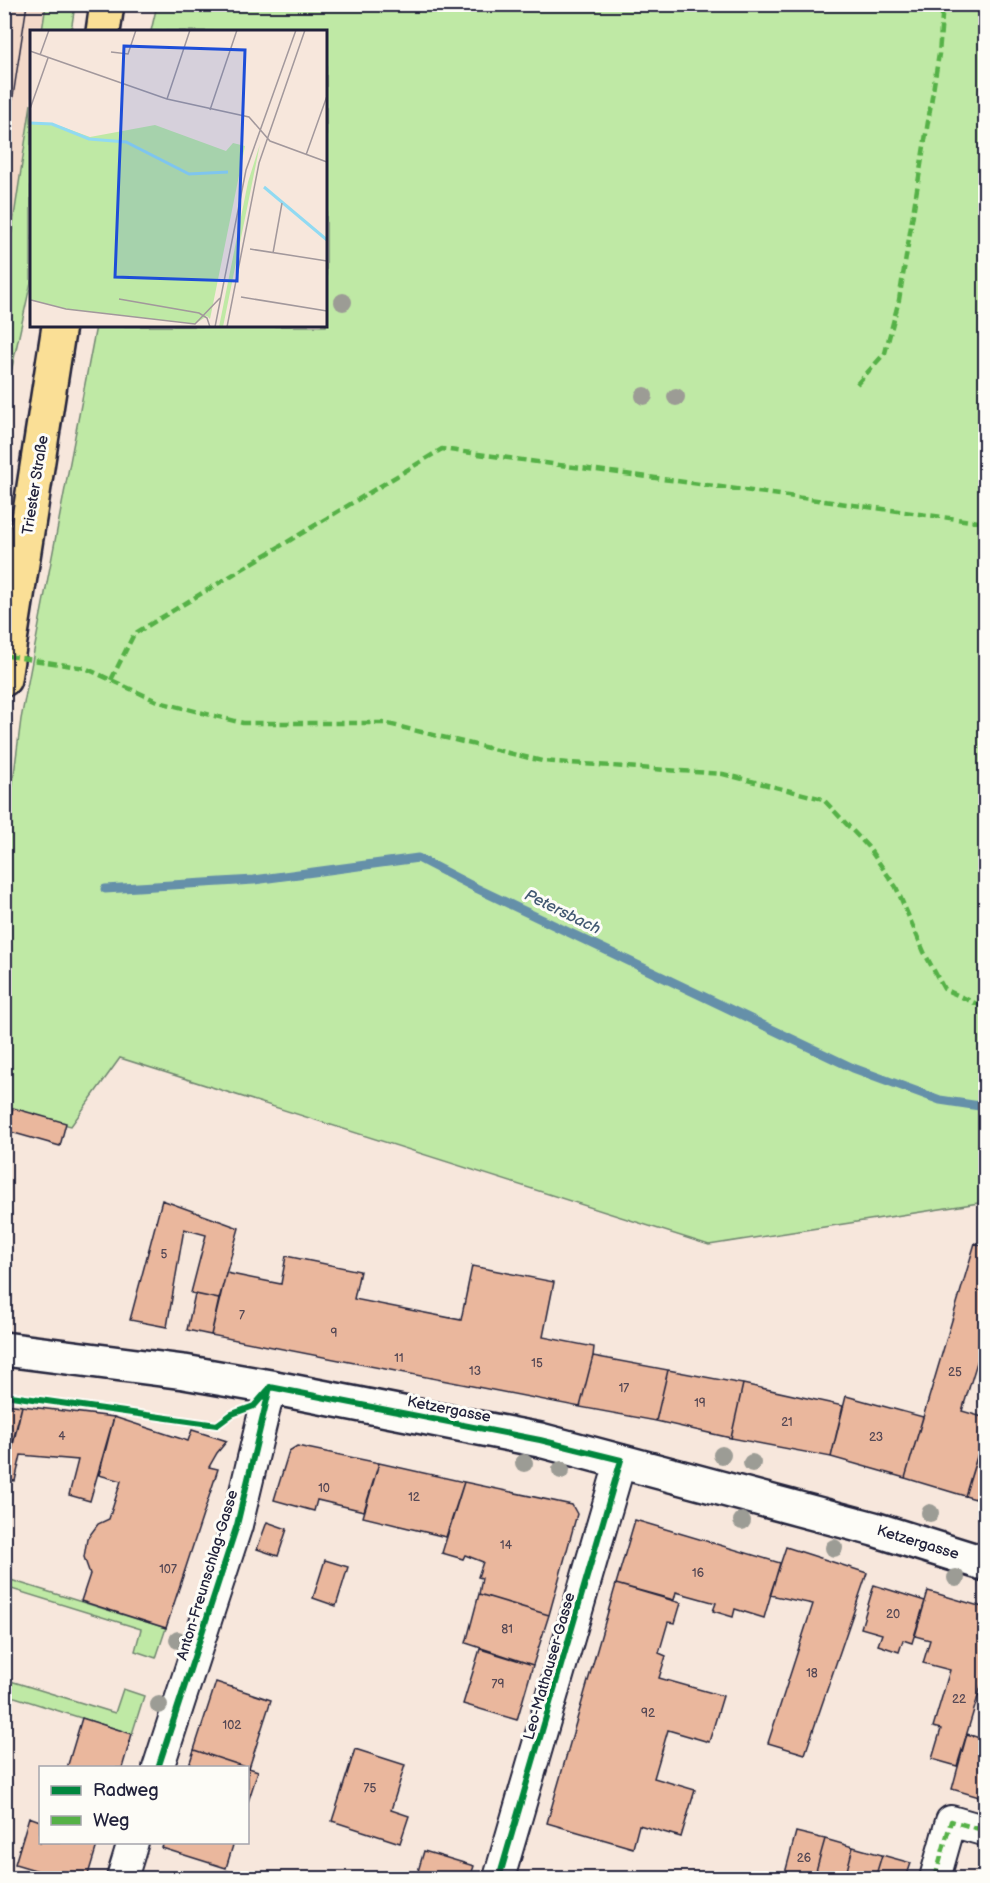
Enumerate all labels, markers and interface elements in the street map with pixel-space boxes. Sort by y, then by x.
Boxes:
inset map [30,30,327,327]
street label: Triester Straße [18,434,53,536]
water label: Petersbach [521,886,604,939]
house number: 5 [161,1247,168,1262]
house number: 7 [239,1308,245,1323]
house number: 9 [331,1326,338,1341]
house number: 11 [394,1351,404,1366]
house number: 15 [531,1356,543,1371]
house number: 13 [469,1364,481,1379]
house number: 25 [948,1365,962,1380]
house number: 17 [619,1381,629,1396]
street label: Ketzergasse [405,1392,492,1427]
house number: 19 [694,1396,706,1411]
house number: 21 [781,1415,793,1430]
house number: 4 [58,1429,66,1444]
house number: 23 [869,1430,883,1445]
house number: 10 [318,1481,330,1496]
street label: Anton-Freunschlag-Gasse [173,1488,242,1663]
house number: 12 [408,1490,420,1505]
street label: Ketzergasse [874,1521,961,1564]
house number: 14 [500,1538,513,1553]
house number: 107 [159,1562,177,1577]
house number: 16 [692,1566,704,1581]
street label: Leo-Mathauser-Gasse [519,1590,580,1742]
house number: 20 [886,1607,900,1622]
house number: 81 [501,1622,513,1637]
house number: 18 [806,1666,818,1681]
house number: 79 [492,1677,504,1692]
house number: 22 [952,1692,966,1707]
house number: 92 [641,1706,655,1721]
house number: 102 [223,1718,241,1733]
legend [39,1766,249,1844]
text: Radweg [93,1780,159,1801]
house number: 75 [364,1781,377,1796]
text: Weg [93,1810,129,1831]
house number: 26 [797,1851,811,1866]

